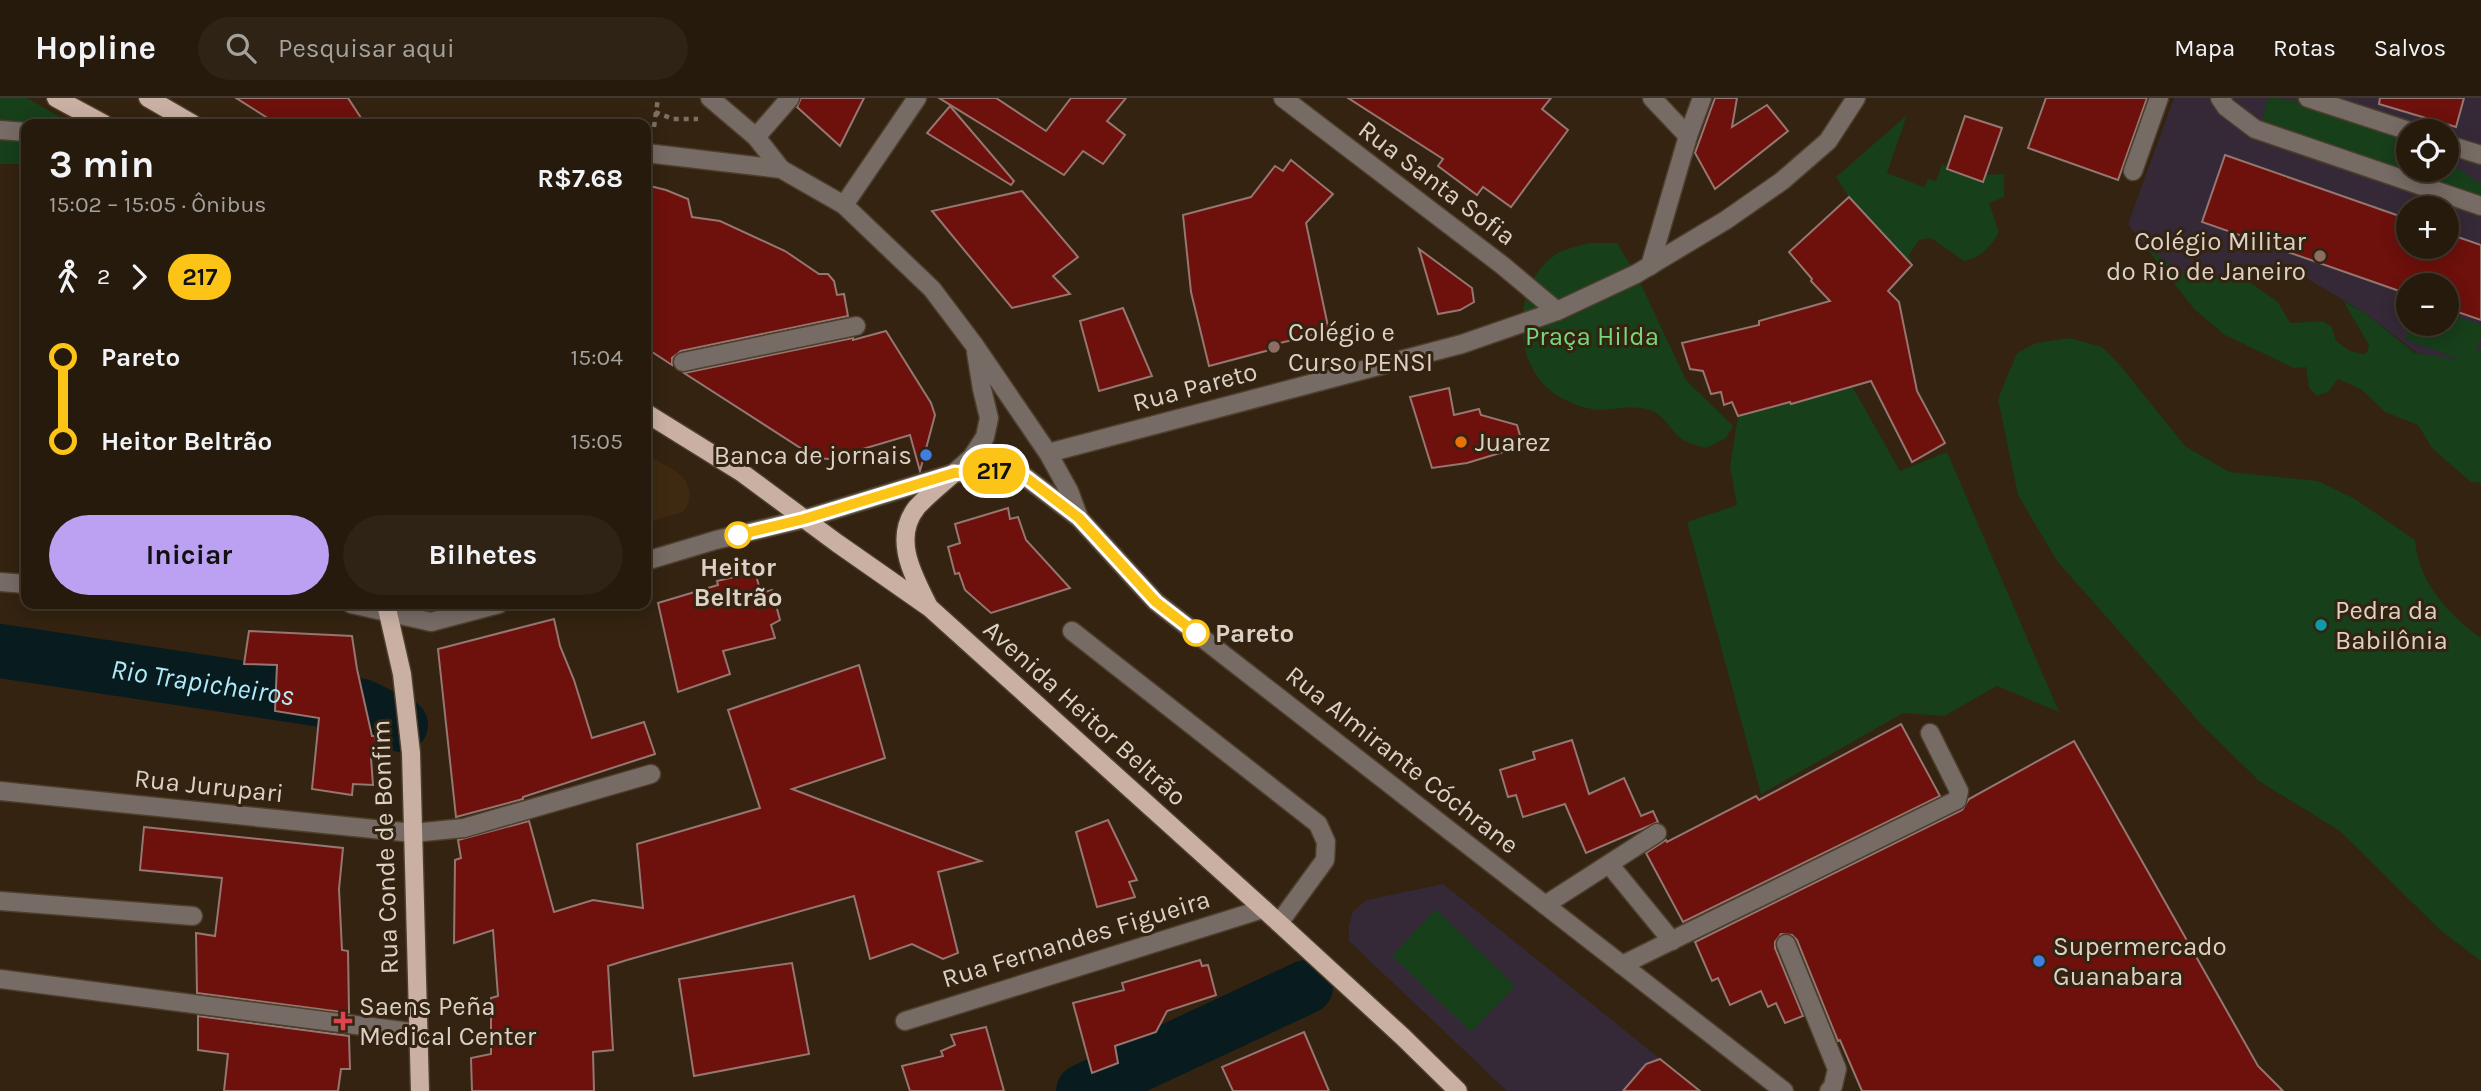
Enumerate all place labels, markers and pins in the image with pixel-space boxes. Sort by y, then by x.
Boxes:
place label: Colégio Militar do Rio de Janeiro [2106,226,2307,287]
marker: Colégio Militar do Rio de Janeiro [2312,248,2328,264]
place label: Colégio e Curso PENSI [1288,317,1433,378]
marker: Colégio e Curso PENSI [1266,339,1282,355]
place label: Juarez [1475,427,1551,458]
marker: Juarez [1453,434,1469,450]
place label: Banca de jornais [714,440,912,471]
marker: Banca de jornais [918,447,934,463]
marker: Heitor Beltrão [725,522,751,548]
place label: Heitor Beltrão [694,552,782,613]
place label: Pedra da Babilônia [2335,595,2448,656]
marker: Pedra da Babilônia [2313,617,2329,633]
place label: Pareto [1215,618,1294,649]
marker: Pareto [1183,620,1209,646]
place label: Supermercado Guanabara [2053,931,2227,992]
marker: Supermercado Guanabara [2031,953,2047,969]
place label: Saens Peña Medical Center [359,991,537,1052]
marker: Saens Peña Medical Center [333,1011,353,1031]

